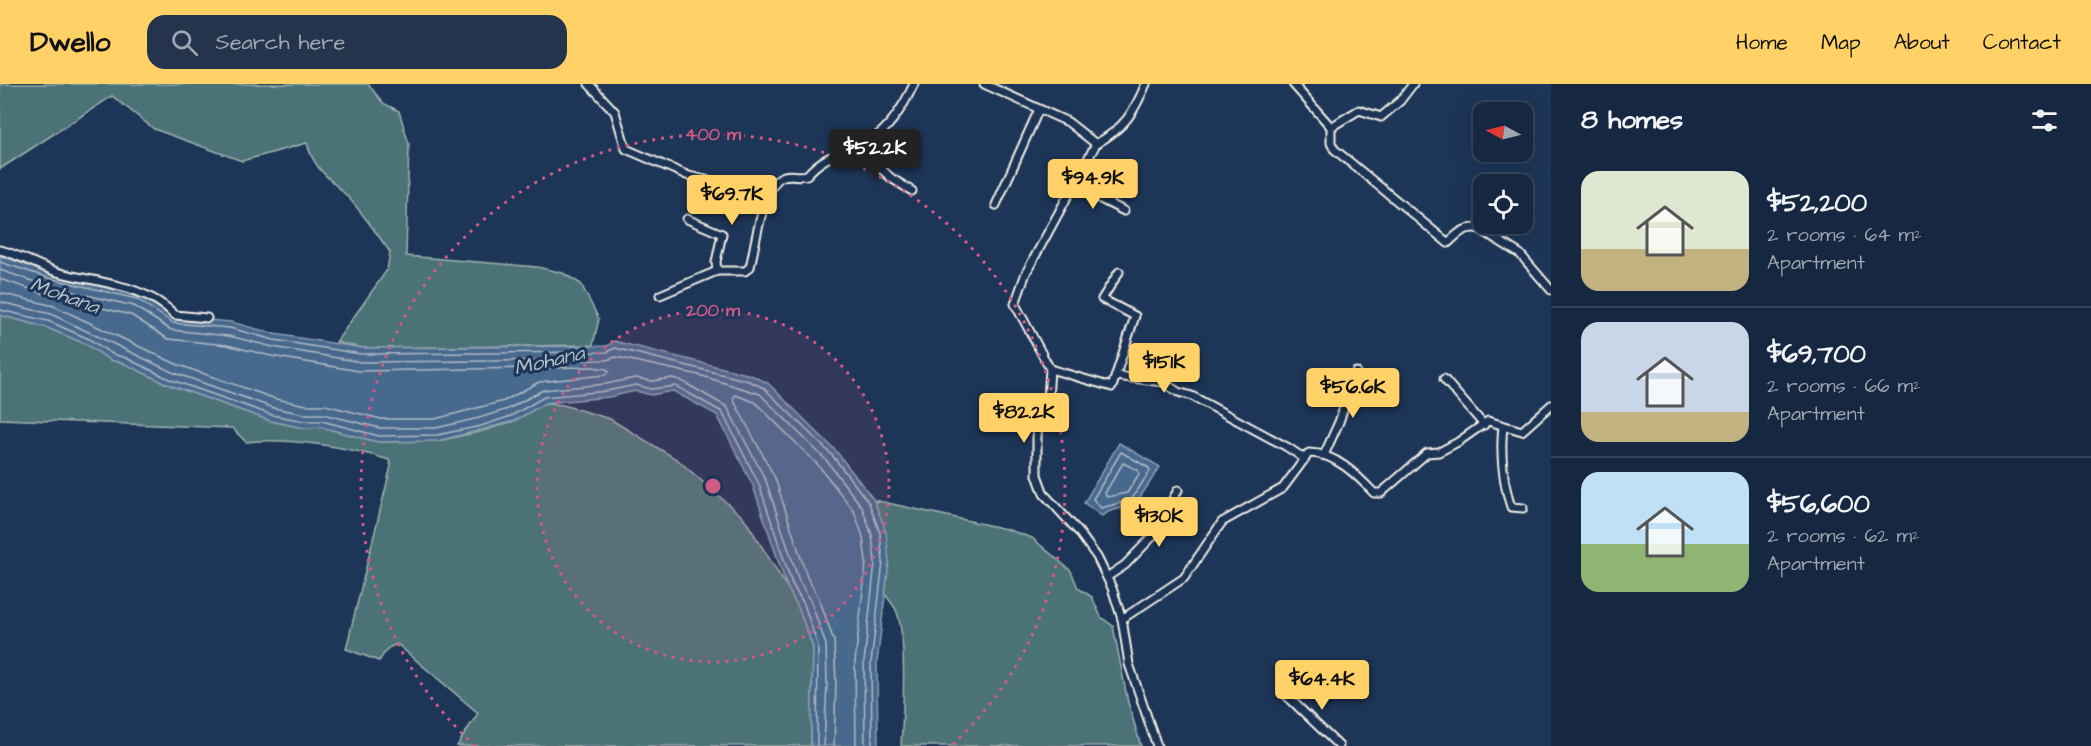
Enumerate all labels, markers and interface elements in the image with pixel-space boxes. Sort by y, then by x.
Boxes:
search box [147,15,567,69]
text: Dwello [30,23,111,62]
icon: search [168,26,201,59]
text: Search here [216,27,345,58]
text: Home [1736,28,1788,57]
text: Map [1821,28,1861,57]
text: About [1894,28,1950,57]
text: Contact [1983,28,2061,57]
north arrow [1473,102,1533,162]
map controls [1473,102,1533,234]
text: 8 homes [1581,102,1683,138]
icon: filters [2028,104,2061,137]
text: 400 m [685,122,742,147]
pin: $52.2K [826,129,924,180]
text: $52.2K [843,134,907,162]
pin: $94.9K [1044,159,1142,210]
text: $94.9K [1062,164,1124,192]
button: locate [1473,174,1533,234]
pin: $69.7K [683,175,781,226]
text: $69.7K [701,180,763,208]
text: $52,200 [1767,185,1867,221]
icon: home [1629,195,1701,267]
text: 2 rooms · 64 m² [1767,221,1922,249]
text: Apartment [1767,249,1865,277]
water label: Mohana [26,270,105,322]
text: 200 m [685,298,741,323]
text: $69,700 [1767,336,1866,372]
water label: Mohana [511,338,588,383]
pin: $151K [1122,343,1206,394]
icon: home [1629,346,1701,418]
text: $151K [1143,348,1185,376]
pin: $56.6K [1304,368,1402,419]
text: 2 rooms · 66 m² [1767,372,1921,400]
text: $56.6K [1320,373,1386,401]
pin: $82.2K [975,393,1073,444]
text: $82.2K [993,398,1055,426]
text: Apartment [1767,400,1865,428]
centre of rings [703,476,723,496]
text: $56,600 [1767,486,1870,522]
icon: home [1629,496,1701,568]
pin: $130K [1117,497,1201,548]
text: $130K [1135,502,1183,530]
text: 2 rooms · 62 m² [1767,522,1919,550]
text: Apartment [1767,550,1865,578]
pin: $64.4K [1273,660,1371,711]
text: $64.4K [1289,665,1355,693]

